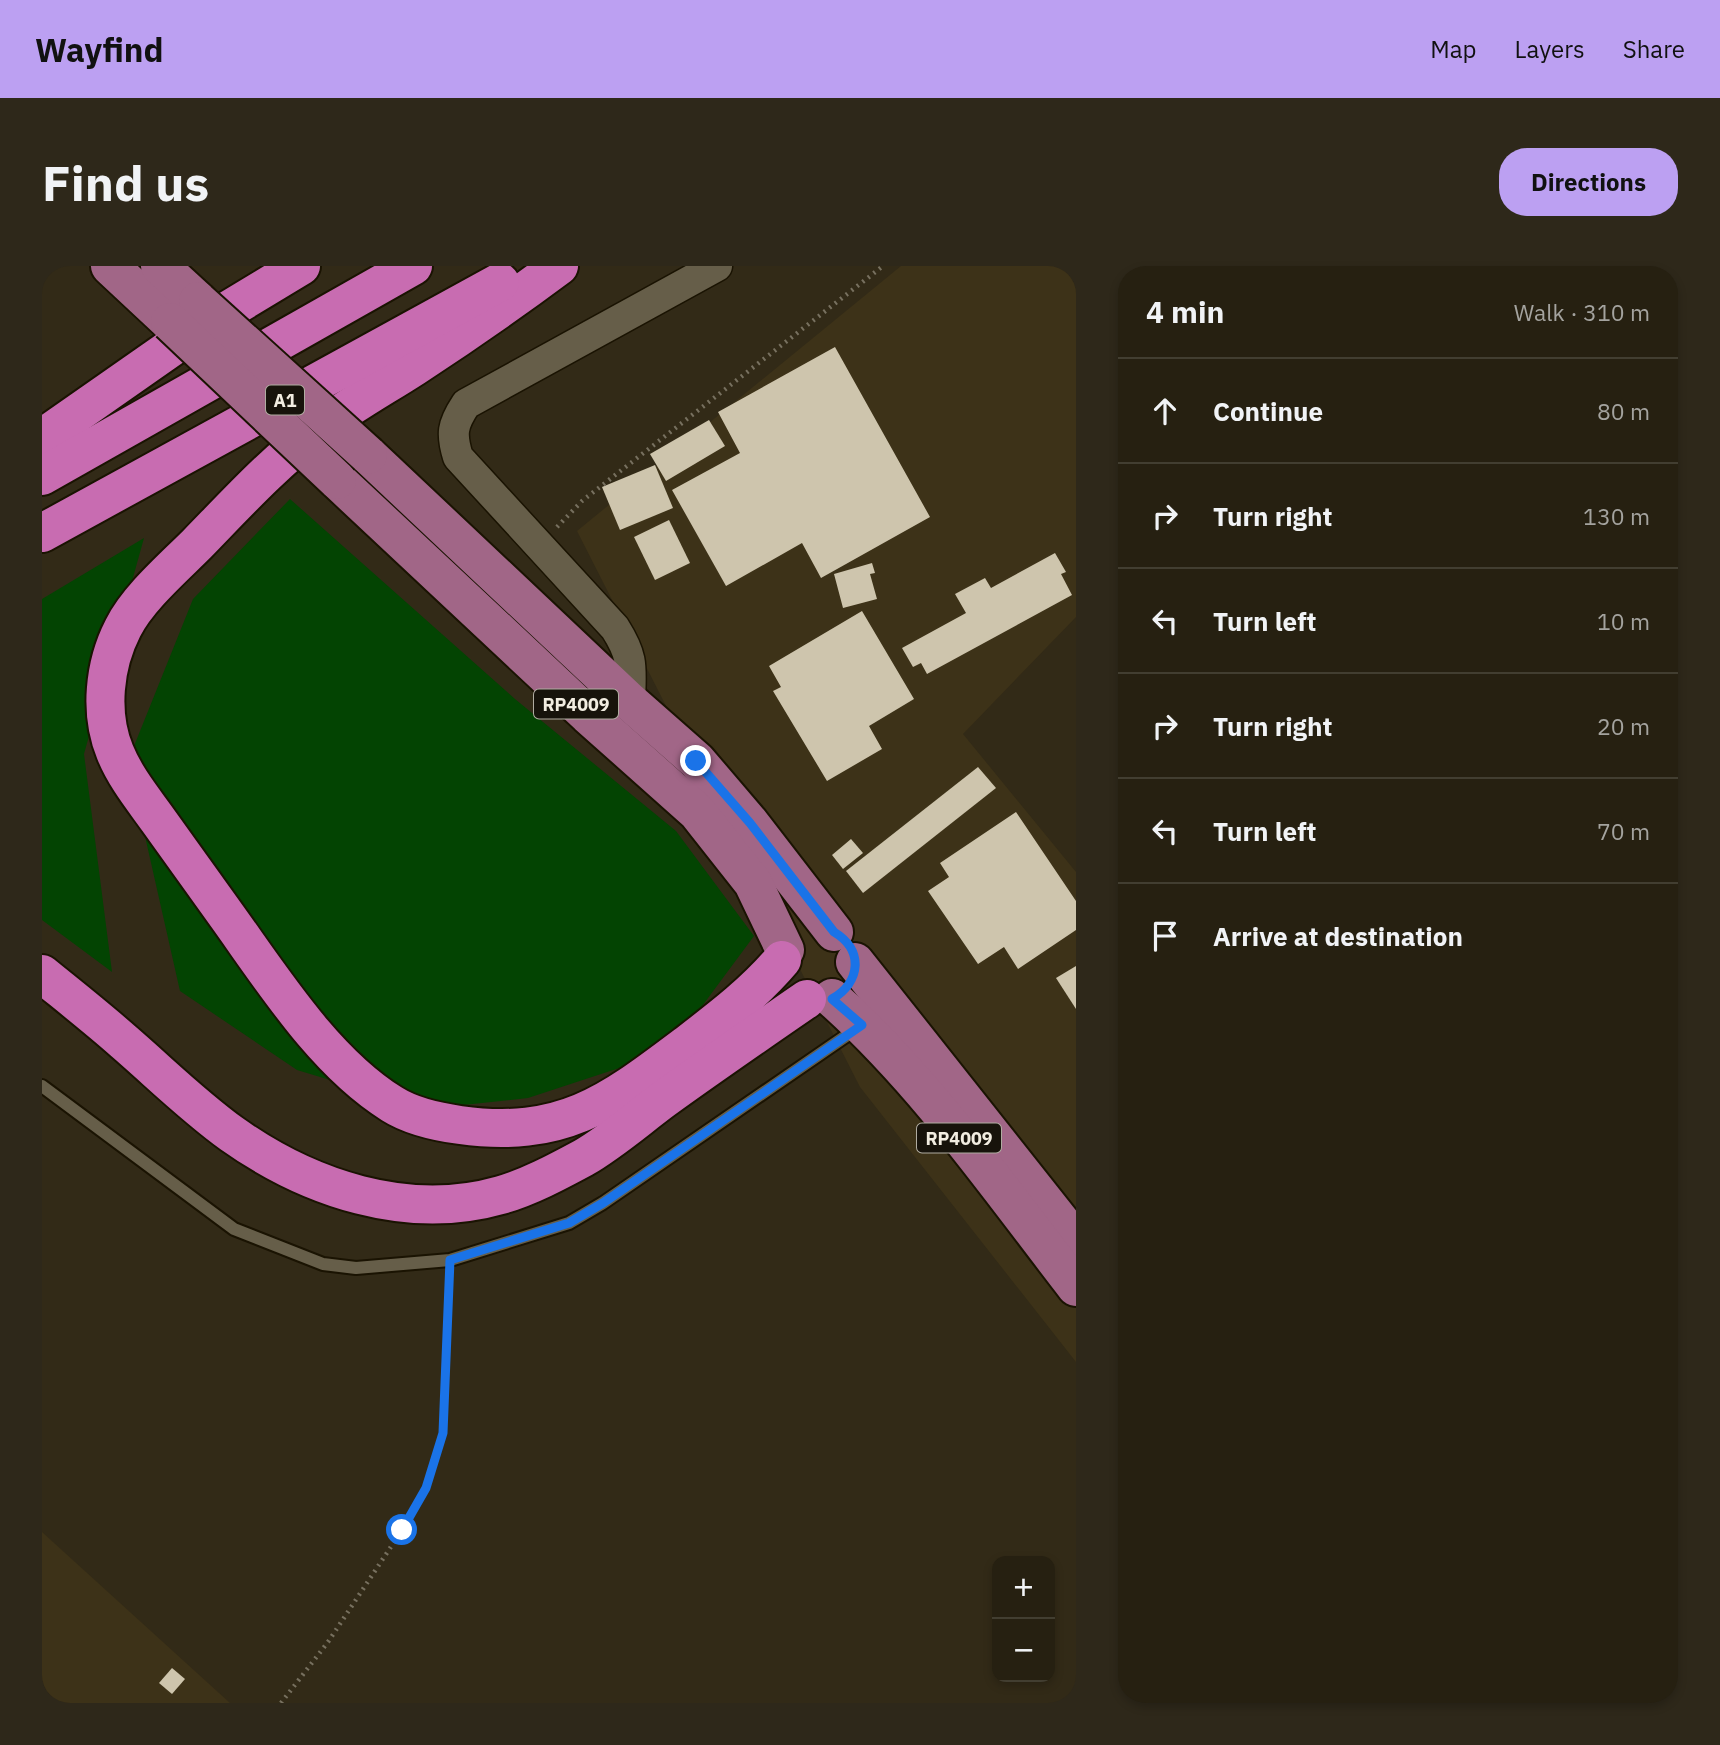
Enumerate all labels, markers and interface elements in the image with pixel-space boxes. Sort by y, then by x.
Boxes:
text: Wayfind [35,28,164,71]
text: Map [1430,33,1477,65]
text: Layers [1515,33,1585,65]
text: Share [1623,33,1685,65]
button: Directions [1499,148,1678,216]
text: Find us [42,151,209,214]
text: 4 min [1146,292,1224,331]
text: Walk · 310 m [1514,297,1650,327]
road number: A1 [266,385,304,414]
icon: ahead [1146,392,1184,430]
text: Continue [1213,394,1323,428]
text: 80 m [1597,396,1650,426]
icon: right [1146,497,1184,535]
text: Turn right [1213,499,1332,533]
text: 130 m [1583,501,1650,531]
icon: left [1146,602,1184,640]
text: Turn left [1213,604,1316,638]
text: 10 m [1597,606,1650,636]
road number: RP4009 [534,690,618,718]
icon: right [1146,707,1184,745]
text: Turn right [1213,709,1332,743]
text: 20 m [1597,711,1650,741]
route end [680,745,711,776]
icon: left [1146,812,1184,850]
text: Turn left [1213,814,1316,848]
text: 70 m [1597,816,1650,846]
icon: arrive [1146,917,1184,955]
text: Arrive at destination [1213,919,1463,953]
road number: RP4009 [917,1124,1001,1152]
route start [386,1514,417,1545]
map controls [992,1556,1055,1682]
button: + [992,1556,1055,1619]
button: − [992,1619,1055,1682]

